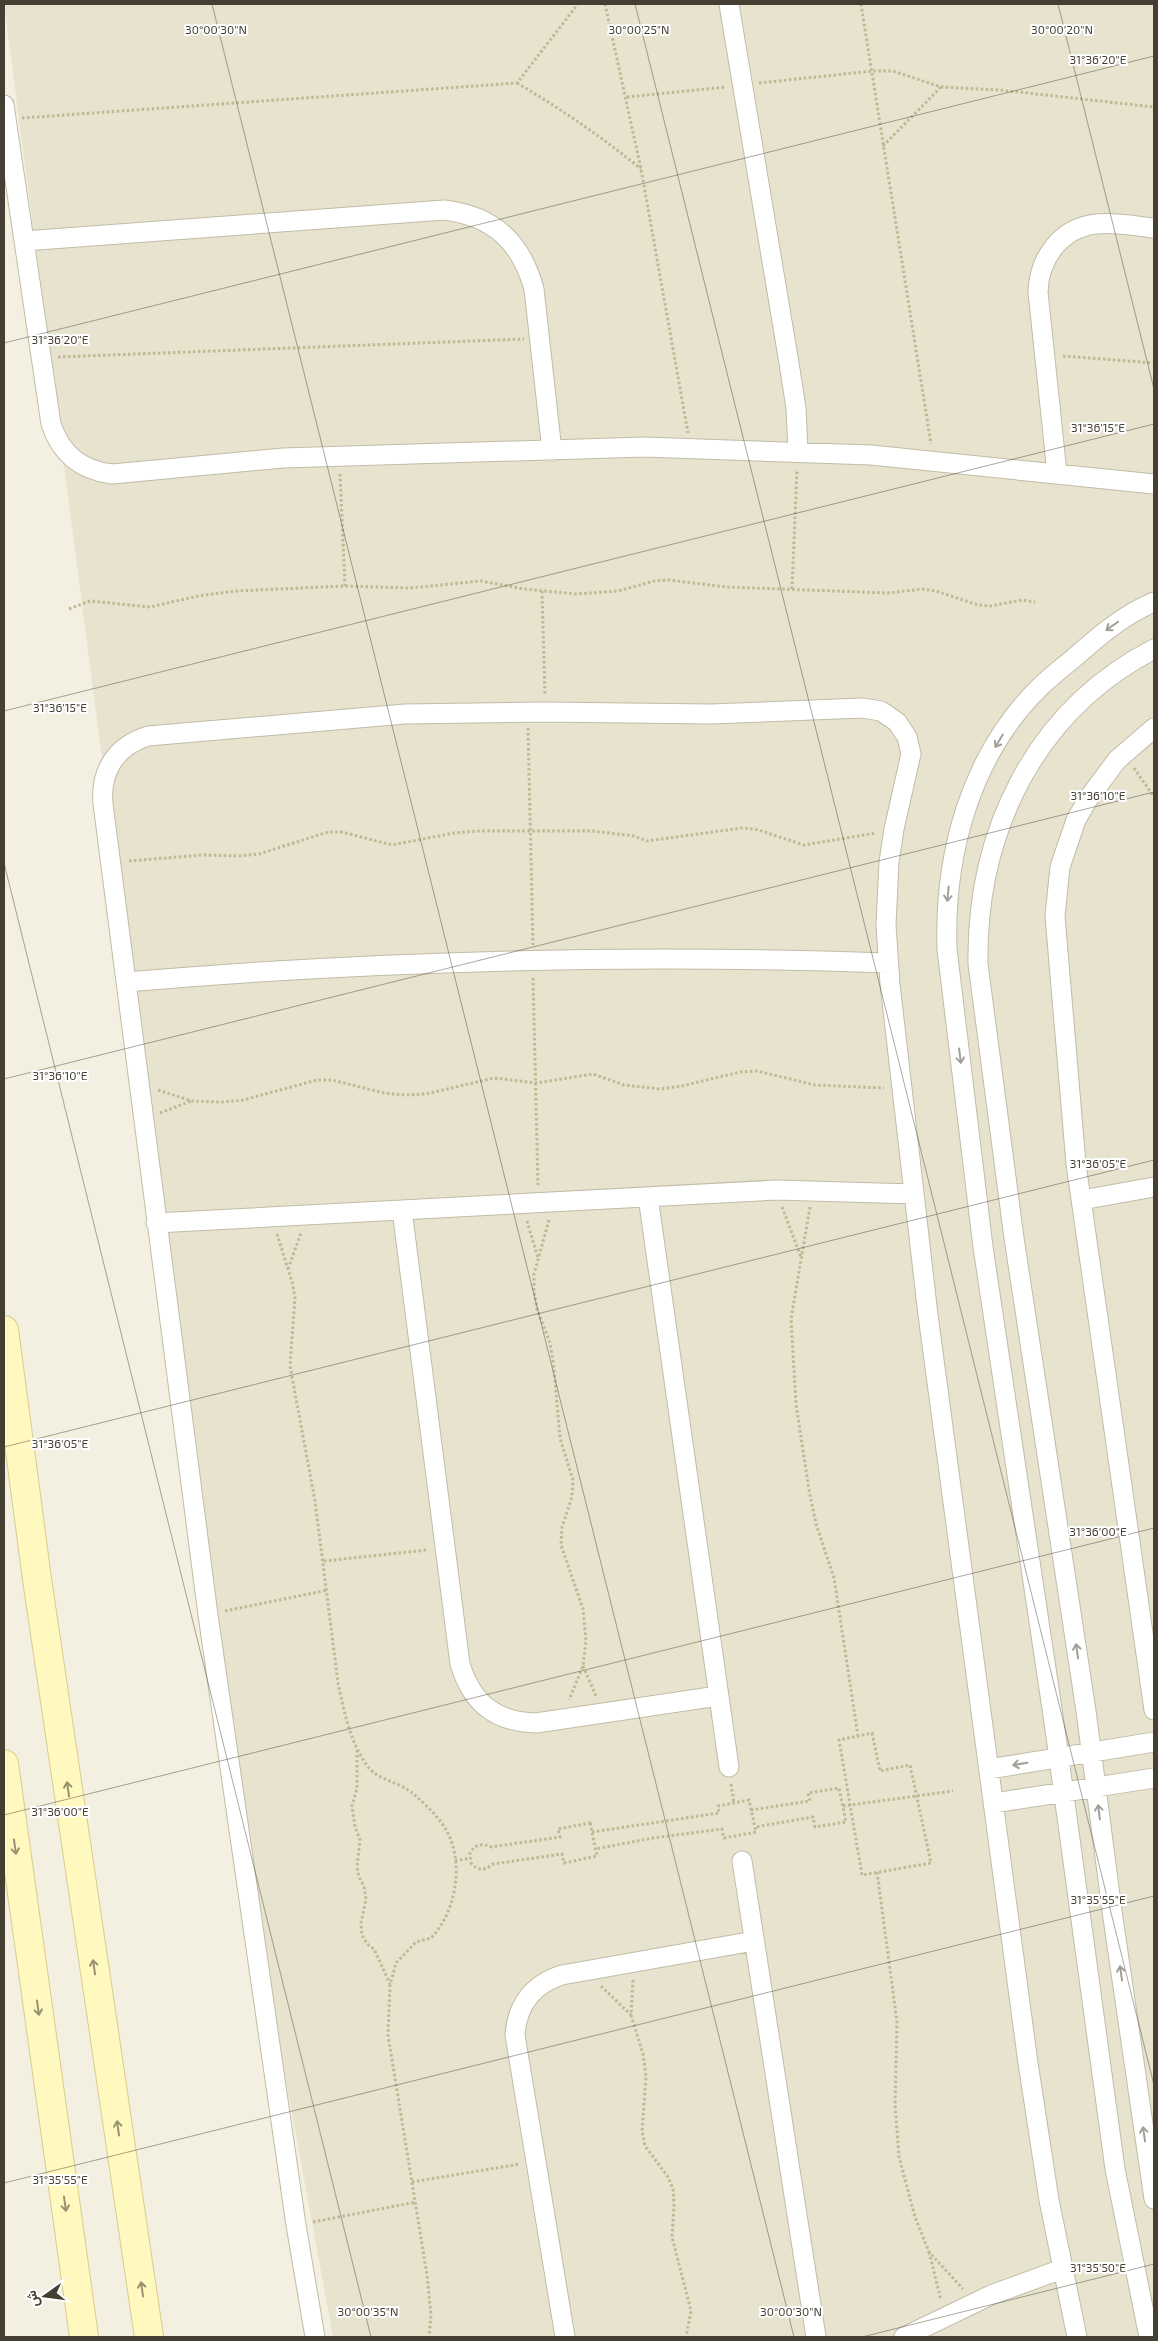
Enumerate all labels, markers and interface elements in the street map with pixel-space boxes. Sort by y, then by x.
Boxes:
text: 30°00'30"N [185,22,247,36]
text: 30°00'25"N [608,22,670,36]
text: 30°00'20"N [1031,22,1093,36]
text: 31°36'20"E [1070,52,1127,66]
text: 31°36'20"E [32,332,89,346]
text: 31°36'15"E [1071,420,1125,434]
one-way arrow [1105,621,1119,631]
text: 31°36'15"E [33,700,87,714]
one-way arrow [993,734,1003,748]
text: 31°36'10"E [1071,788,1126,802]
one-way arrow [943,886,952,902]
one-way arrow [955,1047,965,1063]
text: 31°36'10"E [33,1068,88,1082]
text: 31°36'05"E [1070,1156,1127,1170]
text: 31°36'05"E [32,1436,89,1450]
text: 31°36'00"E [1069,1524,1127,1538]
one-way arrow [1072,1643,1082,1659]
one-way arrow [1012,1759,1028,1769]
one-way arrow [63,1782,73,1798]
text: 31°36'00"E [31,1804,89,1818]
one-way arrow [1094,1804,1104,1820]
one-way arrow [11,1839,21,1855]
text: 31°35'55"E [1070,1892,1126,1906]
one-way arrow [89,1960,99,1976]
one-way arrow [1115,1966,1125,1982]
one-way arrow [33,2000,43,2016]
one-way arrow [113,2121,123,2137]
one-way arrow [1138,2126,1148,2142]
text: 31°35'55"E [32,2172,88,2186]
one-way arrow [60,2196,70,2212]
text: 31°35'50"E [1070,2260,1126,2274]
north arrow [20,2271,70,2321]
one-way arrow [136,2281,146,2297]
text: ش [22,2289,43,2309]
text: 30°00'35"N [337,2304,399,2318]
text: 30°00'30"N [760,2304,822,2318]

